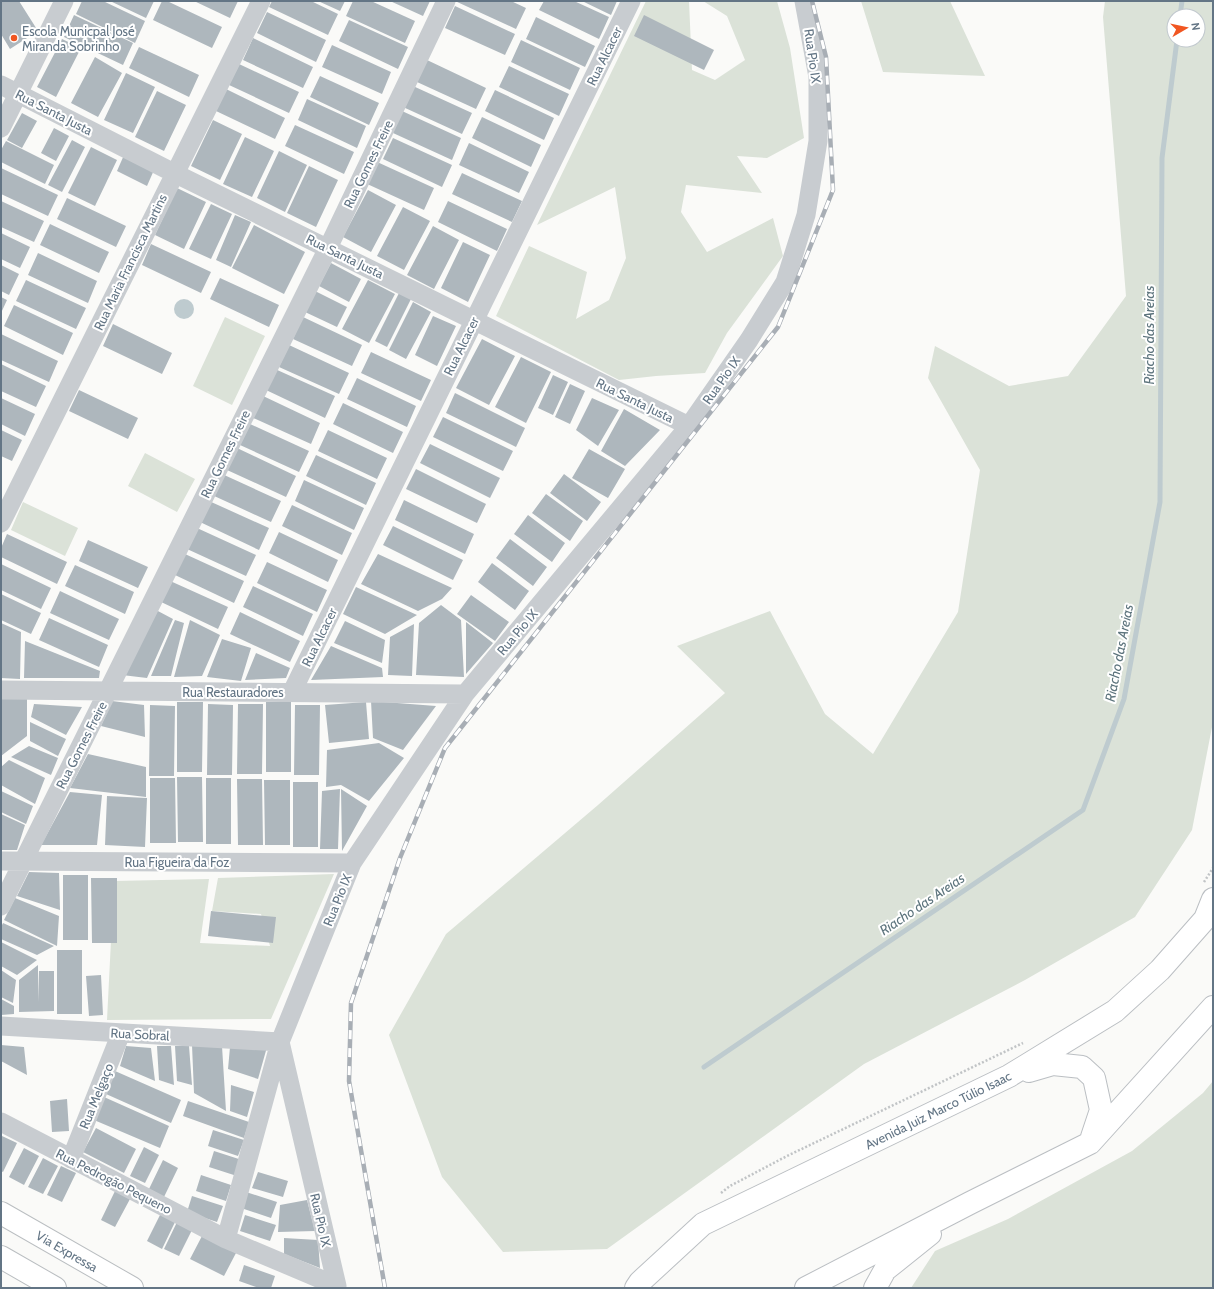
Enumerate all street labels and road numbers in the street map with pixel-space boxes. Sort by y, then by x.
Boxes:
street label: Rua Alcacer [583,23,625,88]
street label: Rua Pio IX [801,28,825,85]
street label: Rua Santa Justa [13,86,96,139]
street label: Rua Gomes Freire [340,117,396,211]
street label: Rua Maria Francisca Martins [90,191,170,333]
street label: Rua Santa Justa [304,230,387,282]
street label: Rua Alcacer [440,313,482,378]
street label: Rua Pio IX [699,353,743,407]
street label: Rua Santa Justa [594,374,677,426]
street label: Rua Gomes Freire [197,407,253,501]
street label: Rua Alcacer [298,604,340,669]
street label: Rua Pio IX [493,606,541,658]
street label: Rua Restauradores [182,684,284,700]
street label: Rua Gomes Freire [52,698,110,791]
street label: Rua Figueira da Foz [125,854,229,870]
street label: Rua Pio IX [319,871,355,928]
street label: Rua Sobral [110,1024,170,1044]
street label: Rua Melgaço [76,1061,116,1131]
street label: Avenida Juiz Marco Túlio Isaac [862,1068,1014,1152]
street label: Rua Pedrogão Pequeno [53,1145,175,1217]
street label: Rua Pio IX [307,1191,335,1249]
street label: Via Expressa [33,1227,101,1275]

